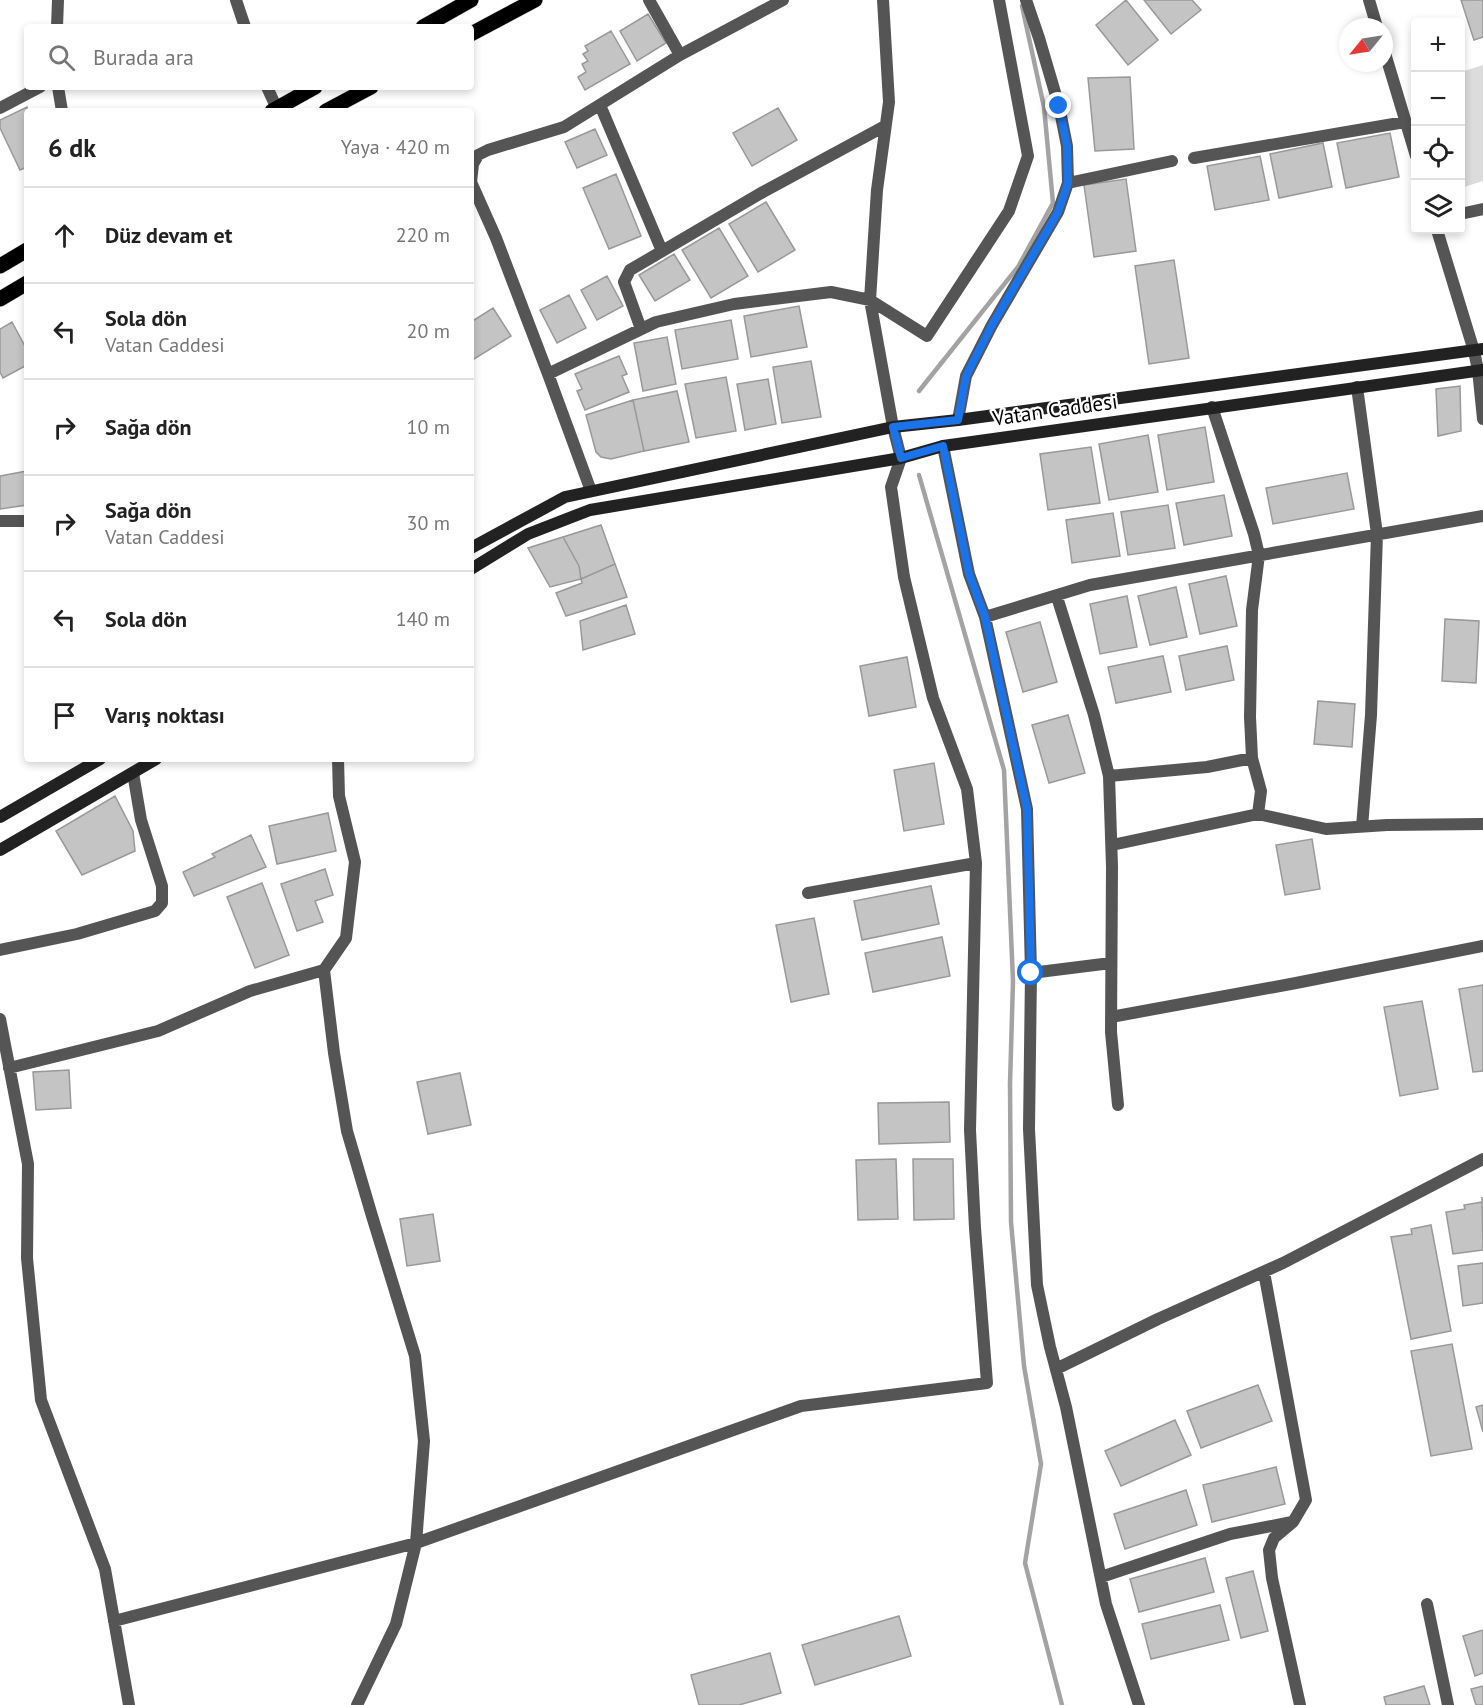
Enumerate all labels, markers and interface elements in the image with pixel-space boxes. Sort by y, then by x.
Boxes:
north arrow [1339,18,1393,72]
map controls [1411,18,1465,234]
button: + [1411,18,1465,72]
search box [24,24,474,90]
icon: search [45,41,78,74]
text: Burada ara [93,43,194,71]
button: − [1411,72,1465,126]
route end [1045,92,1071,118]
button: locate [1411,126,1465,180]
text: 6 dk [48,131,96,164]
text: Yaya · 420 m [341,134,450,160]
button: layers [1411,180,1465,234]
icon: ahead [48,219,81,252]
text: Düz devam et [105,221,232,249]
text: 220 m [396,222,450,248]
text: Sola dön [105,304,187,332]
icon: left [48,315,81,348]
text: 20 m [407,318,450,344]
text: Vatan Caddesi [105,332,225,358]
street label: Vatan Caddesi [990,387,1119,432]
icon: right [48,411,81,444]
text: Sağa dön [105,413,192,441]
text: 10 m [407,414,450,440]
text: Sağa dön [105,496,192,524]
icon: right [48,507,81,540]
text: 30 m [407,510,450,536]
text: Vatan Caddesi [105,524,225,550]
icon: left [48,603,81,636]
text: Sola dön [105,605,187,633]
text: 140 m [396,606,450,632]
icon: arrive [48,699,81,732]
text: Varış noktası [105,701,225,729]
route start [1017,959,1043,985]

